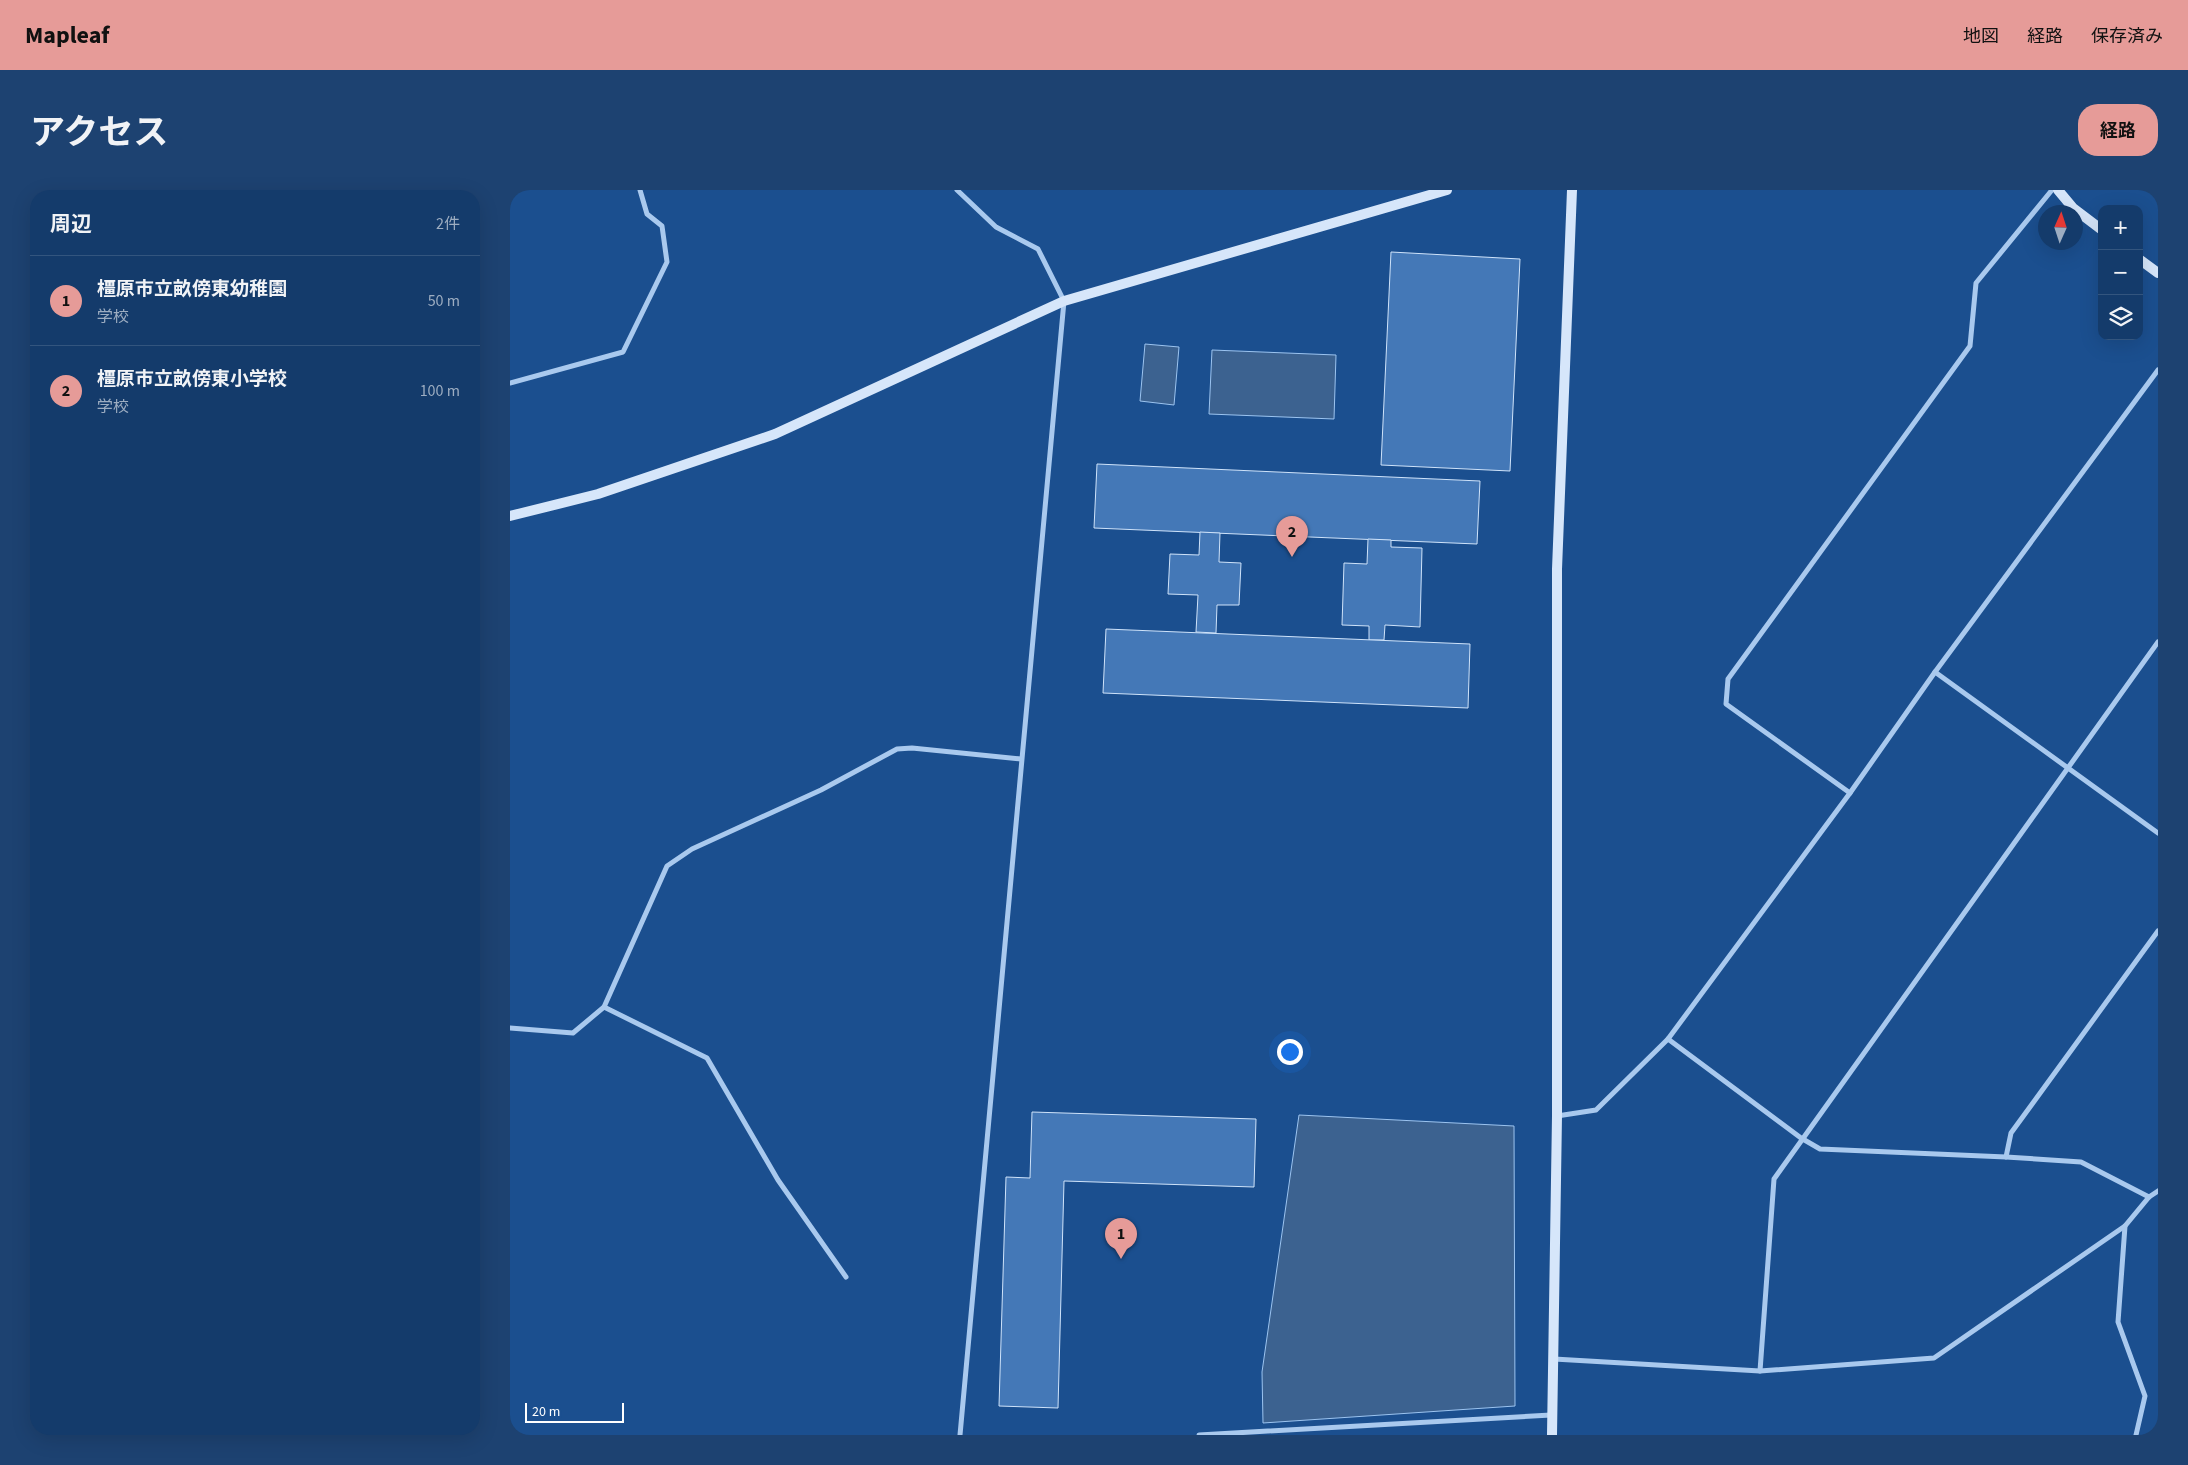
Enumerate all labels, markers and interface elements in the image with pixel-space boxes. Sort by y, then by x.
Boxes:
text: Mapleaf [25,18,110,53]
text: 地図 [1963,24,1999,49]
text: 経路 [2027,24,2063,49]
text: 保存済み [2091,24,2163,49]
button: 経路 [2078,104,2158,156]
text: アクセス [30,108,168,158]
north arrow [2038,205,2083,250]
map controls [2098,205,2143,340]
button: + [2098,205,2143,250]
text: 周辺 [50,209,92,239]
text: 2件 [436,213,460,235]
button: − [2098,250,2143,295]
text: 橿原市立畝傍東幼稚園 [97,276,287,303]
text: 1 [62,290,70,312]
text: 50 m [428,290,460,312]
button: layers [2098,295,2143,340]
text: 学校 [97,306,129,328]
text: 橿原市立畝傍東小学校 [97,366,287,393]
text: 2 [62,380,70,402]
text: 100 m [420,380,460,402]
text: 学校 [97,396,129,418]
pin: 2 [1276,516,1308,557]
your location [1277,1039,1303,1065]
pin: 1 [1105,1218,1137,1259]
scale bar [525,1400,624,1423]
text: 20 m [532,1402,560,1422]

